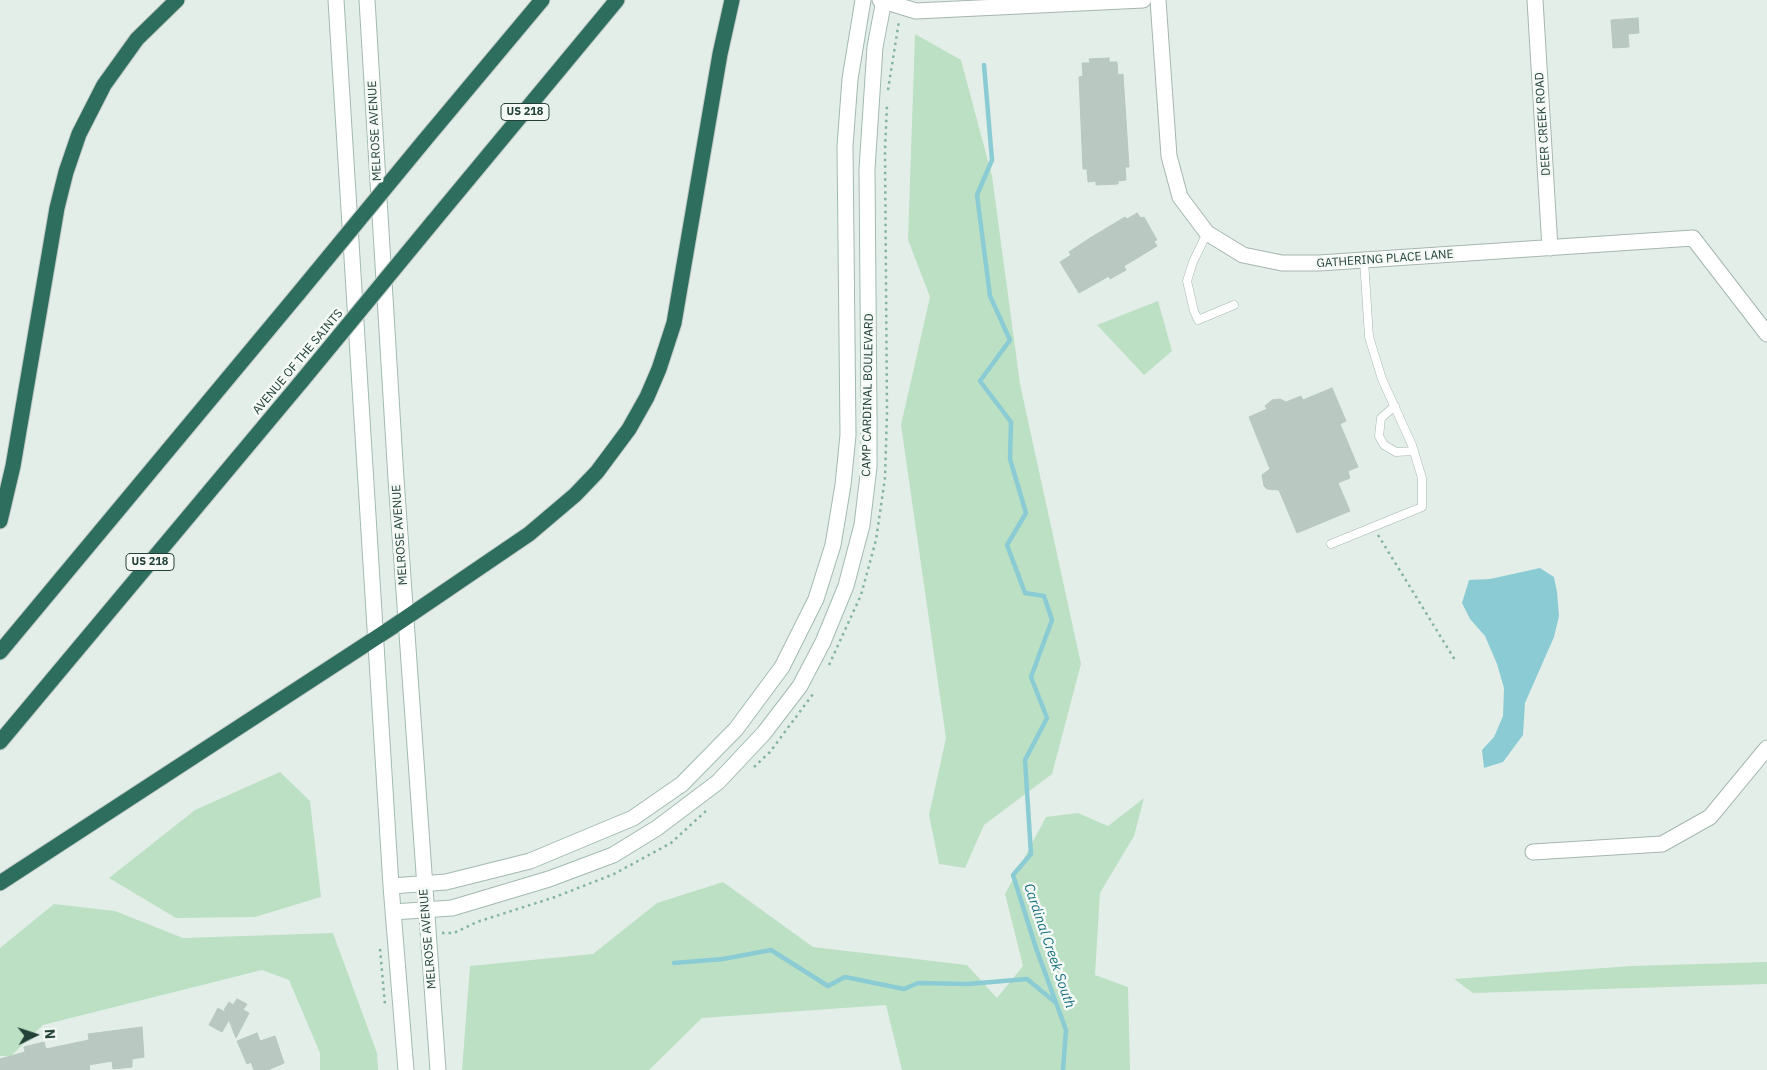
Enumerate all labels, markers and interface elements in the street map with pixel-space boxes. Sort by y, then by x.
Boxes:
street label: DEER CREEK ROAD [1532,72,1554,176]
street label: MELROSE AVENUE [365,80,385,182]
road number: US 218 [501,104,549,120]
street label: GATHERING PLACE LANE [1316,247,1454,271]
street label: AVENUE OF THE SAINTS [250,307,346,417]
street label: CAMP CARDINAL BOULEVARD [859,313,877,477]
street label: MELROSE AVENUE [389,484,411,586]
road number: US 218 [126,554,174,570]
water label: Cardinal Creek South [1020,881,1078,1011]
street label: MELROSE AVENUE [416,888,440,990]
north arrow [10,1010,60,1060]
text: N [41,1028,59,1040]

